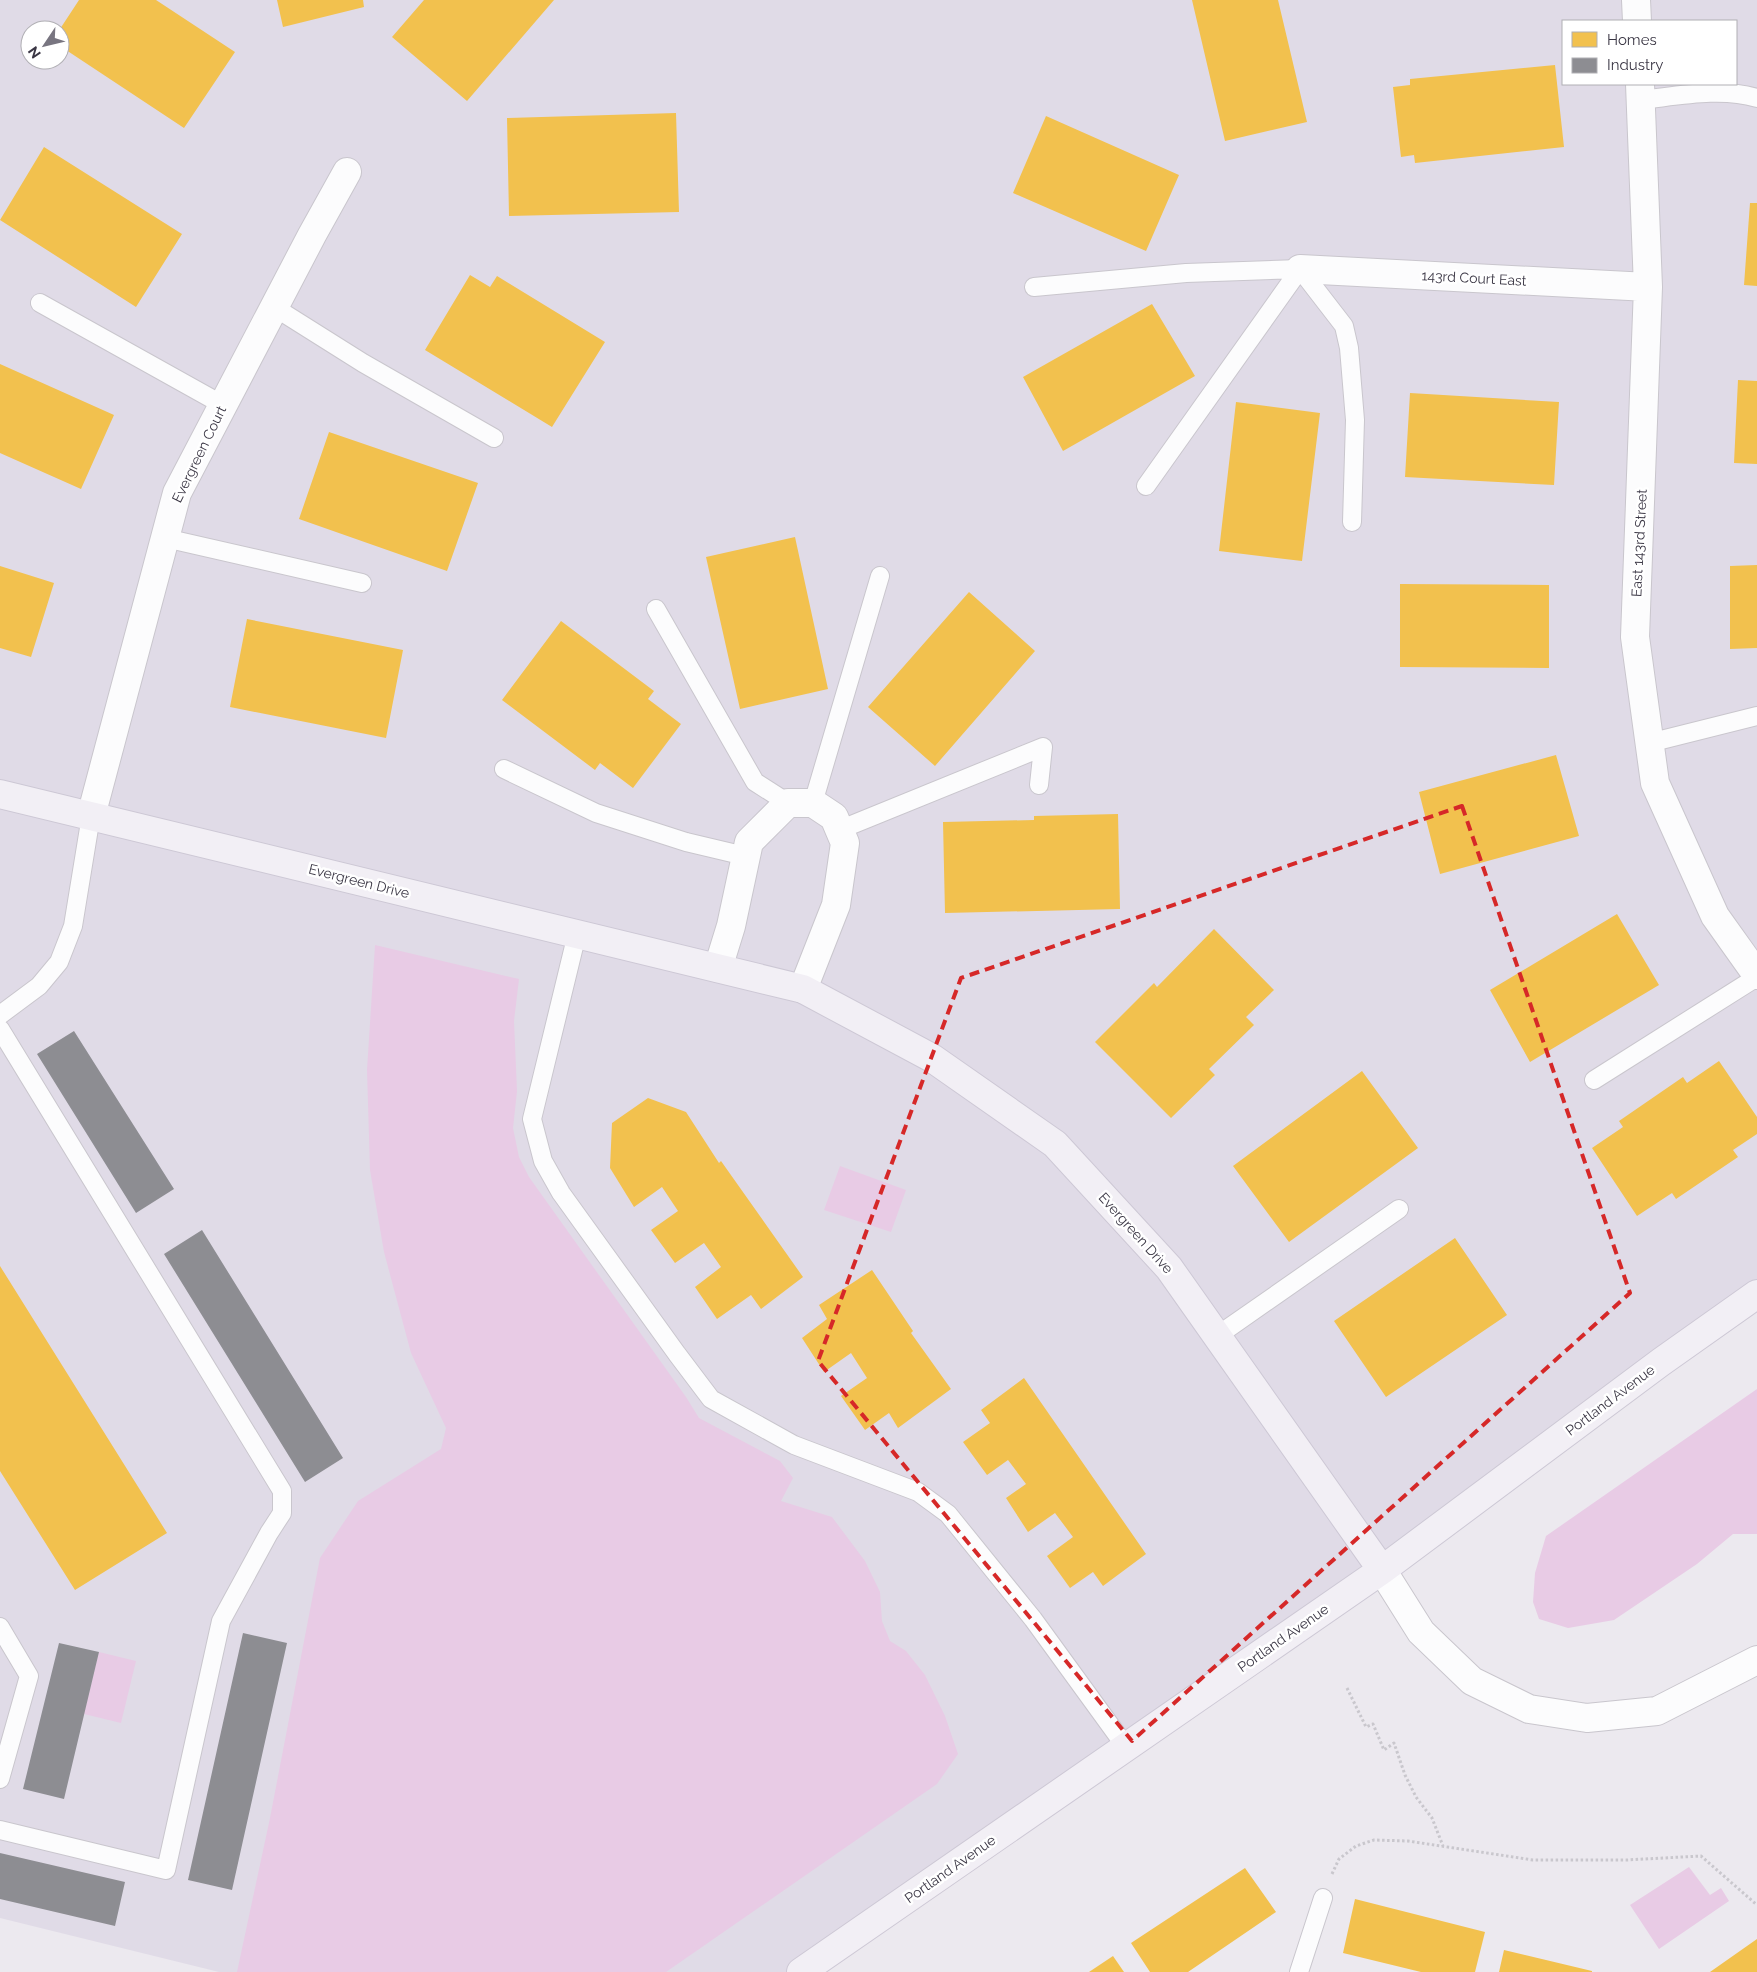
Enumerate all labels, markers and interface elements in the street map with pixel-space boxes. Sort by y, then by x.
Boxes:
north arrow [20,20,70,70]
legend [1562,20,1737,85]
text: Homes [1607,31,1657,49]
text: N [25,43,44,61]
text: Industry [1607,56,1663,74]
street label: 143rd Court East [1421,267,1527,289]
street label: Evergreen Court [169,403,230,505]
street label: East 143rd Street [1628,488,1650,597]
street label: Evergreen Drive [307,861,411,901]
street label: Evergreen Drive [1095,1189,1177,1277]
street label: Portland Avenue [1562,1361,1658,1439]
street label: Portland Avenue [1235,1601,1331,1675]
street label: Portland Avenue [902,1832,998,1906]

